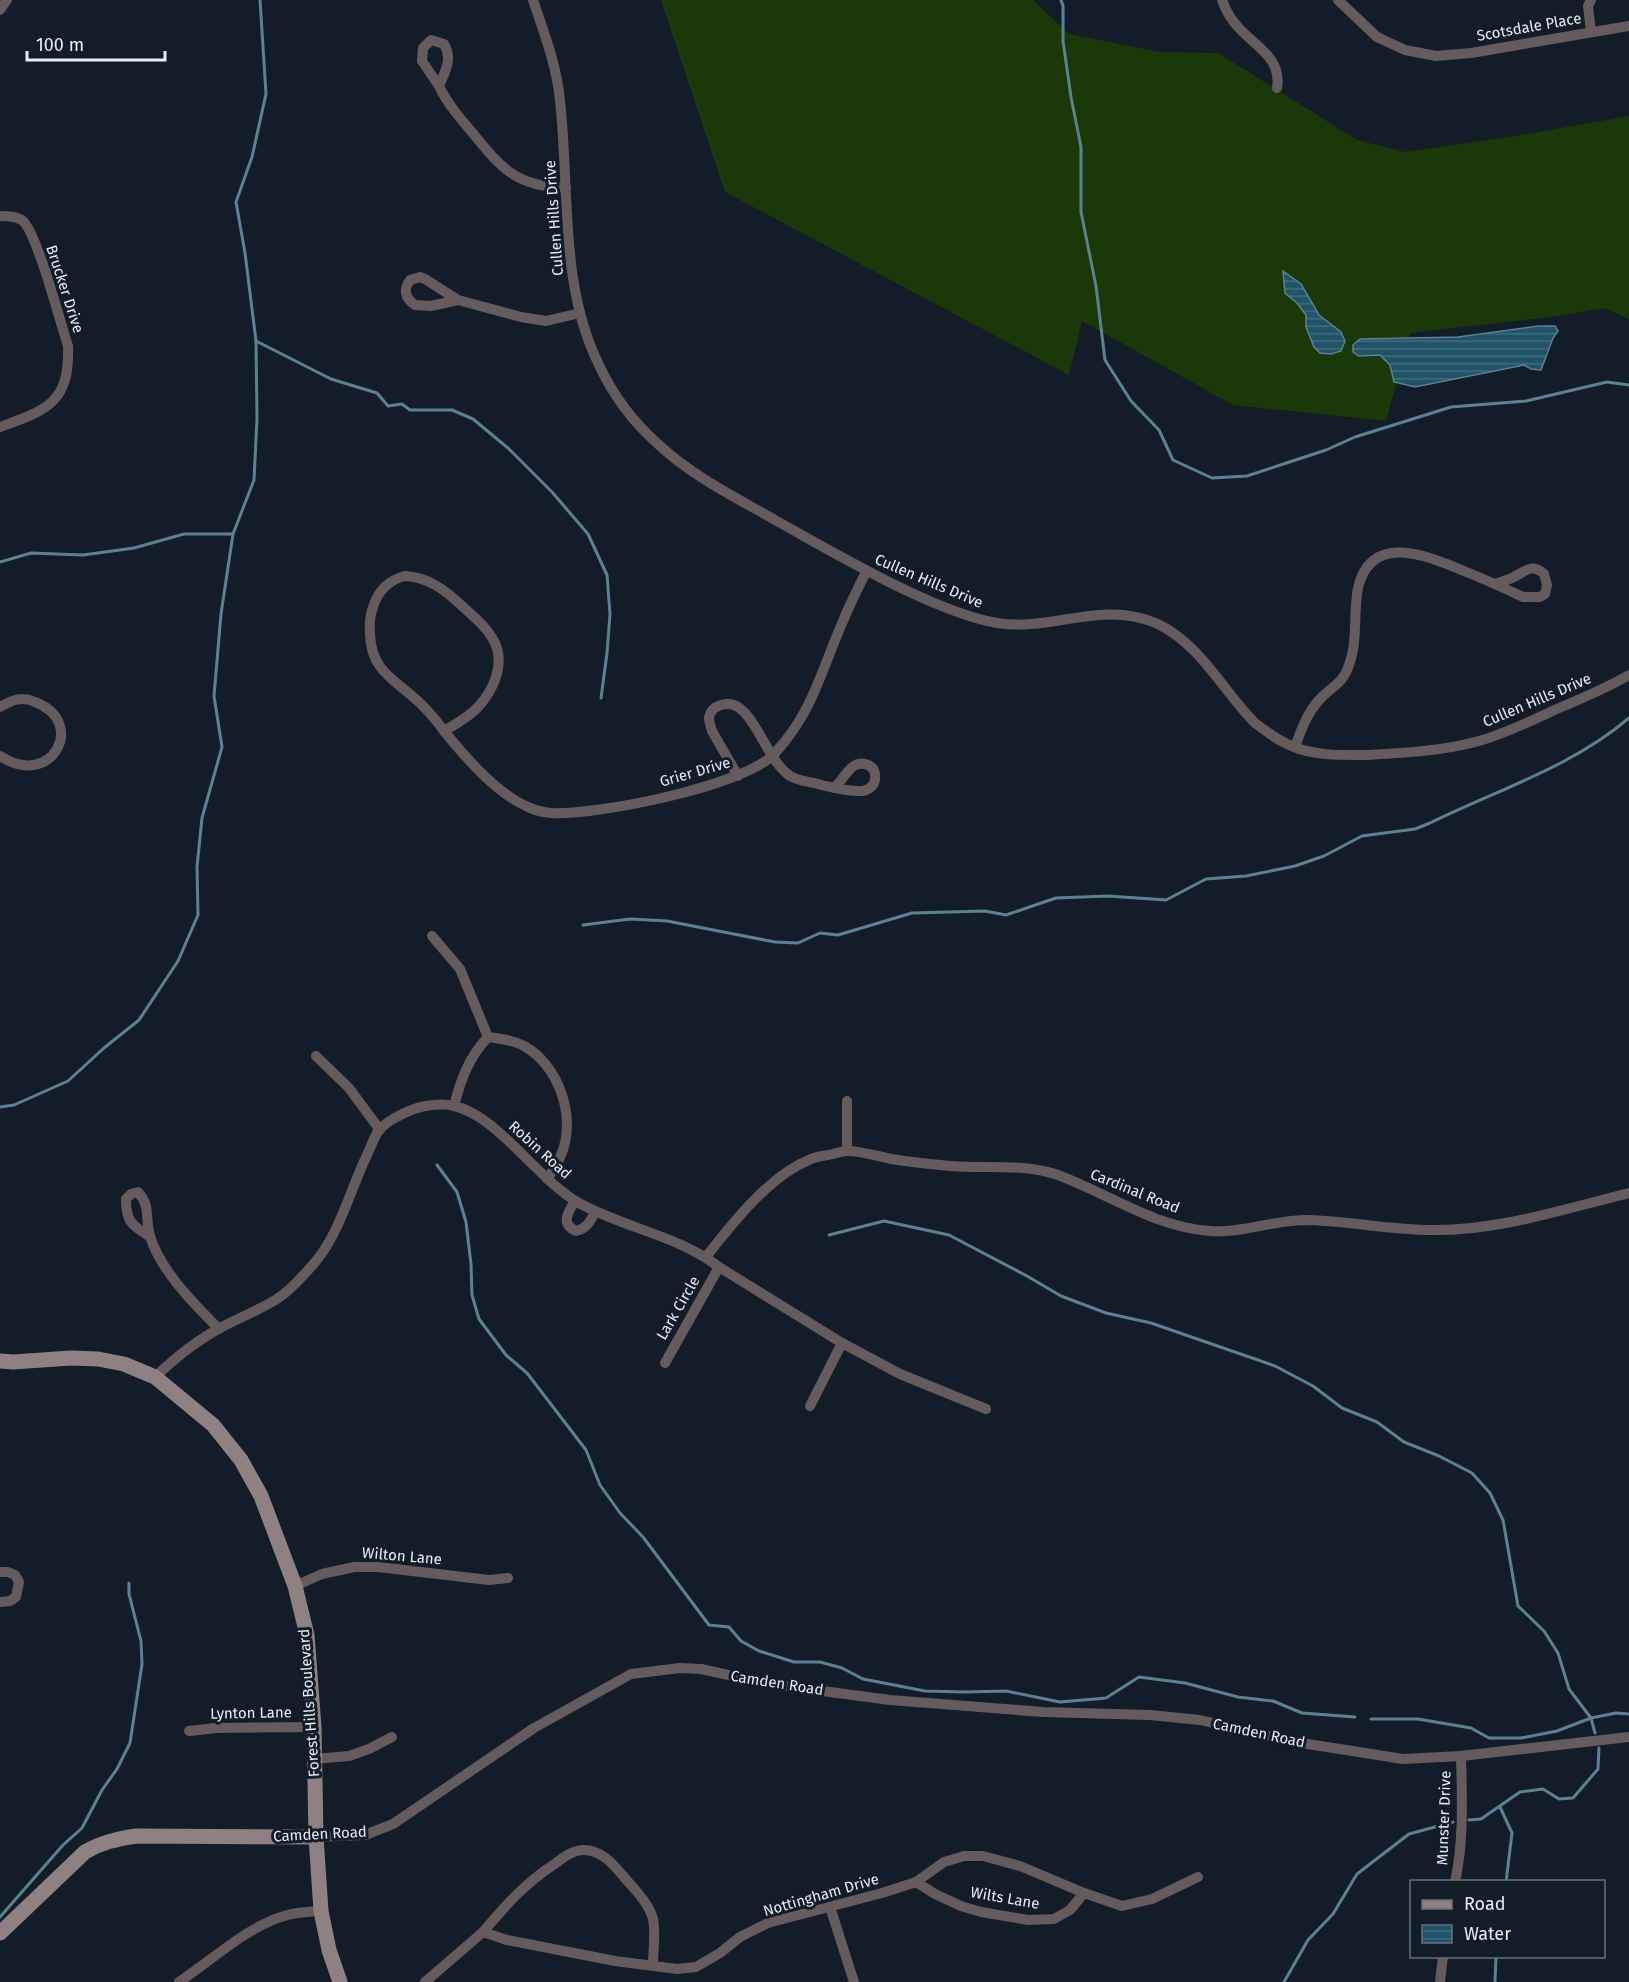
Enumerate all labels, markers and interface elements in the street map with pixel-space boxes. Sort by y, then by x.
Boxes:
street label: Scotsdale Place [1475,9,1583,45]
scale bar [27,24,165,62]
text: 100 m [36,34,84,56]
street label: Cullen Hills Drive [541,160,567,276]
street label: Brucker Drive [42,243,88,335]
street label: Cullen Hills Drive [872,550,986,612]
street label: Cullen Hills Drive [1480,669,1594,731]
street label: Grier Drive [658,753,732,791]
street label: Robin Road [505,1117,575,1183]
street label: Cardinal Road [1088,1165,1182,1217]
street label: Lark Circle [653,1273,703,1343]
street label: Wilton Lane [361,1544,443,1568]
street label: Forest Hills Boulevard [295,1628,323,1778]
street label: Camden Road [729,1667,825,1699]
street label: Lynton Lane [210,1703,292,1723]
street label: Camden Road [1211,1714,1307,1752]
street label: Munster Drive [1433,1770,1455,1866]
street label: Camden Road [273,1823,367,1845]
street label: Nottingham Drive [761,1870,881,1920]
legend [1410,1880,1605,1958]
street label: Wilts Lane [969,1883,1041,1913]
text: Road [1464,1893,1506,1915]
text: Water [1464,1923,1511,1945]

